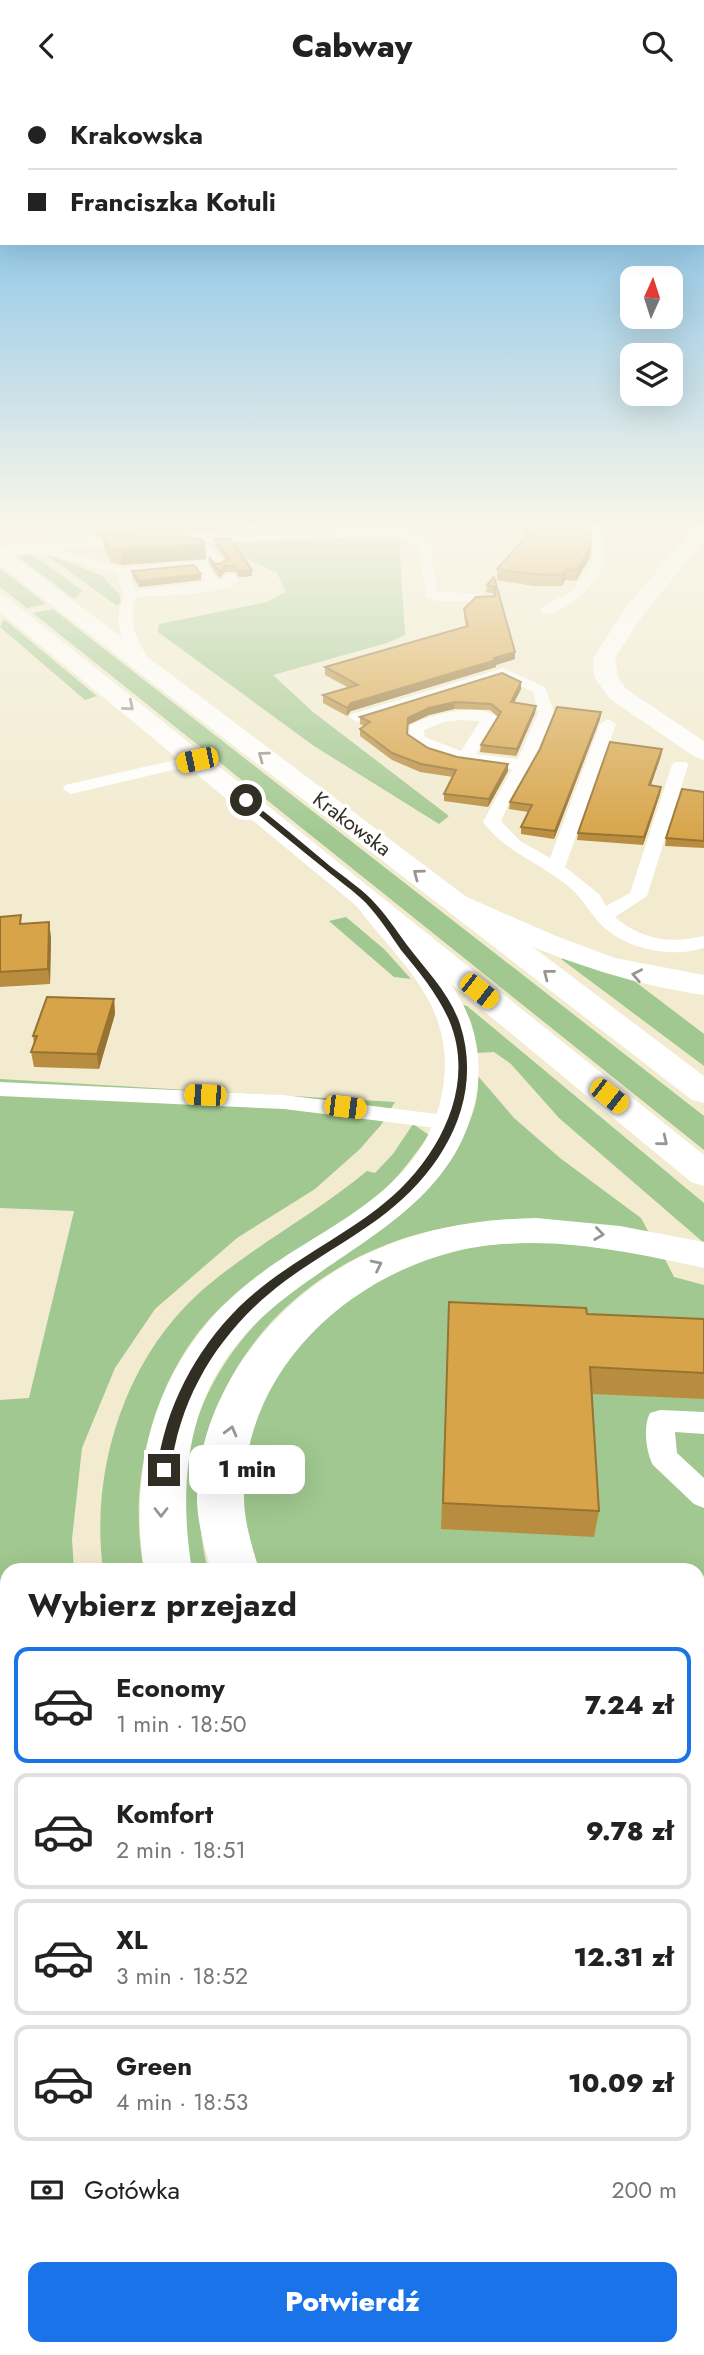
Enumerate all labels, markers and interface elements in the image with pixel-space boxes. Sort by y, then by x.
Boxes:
text: Cabway [292,23,412,69]
icon: back [28,27,66,65]
icon: search [638,27,676,65]
text: Krakowska [70,116,203,154]
text: Franciszka Kotuli [70,183,276,221]
north arrow [620,266,682,329]
map controls [620,266,683,406]
button: layers [620,343,683,406]
one-way arrow [121,698,134,710]
car [175,745,220,775]
one-way arrow [258,751,271,764]
route start [230,784,262,816]
street label: Krakowska [306,785,398,863]
one-way arrow [413,869,425,882]
one-way arrow [631,968,643,983]
one-way arrow [543,969,555,982]
car [456,970,503,1012]
car [586,1075,633,1117]
car [184,1084,227,1106]
car [323,1094,368,1120]
one-way arrow [656,1132,668,1145]
one-way arrow [593,1227,604,1242]
one-way arrow [370,1259,382,1273]
one-way arrow [223,1425,237,1437]
callout: 1 min [188,1445,304,1495]
text: 1 min [218,1452,276,1486]
route end [148,1454,180,1486]
one-way arrow [153,1507,169,1518]
text: Wybierz przejazd [28,1582,297,1628]
text: Economy [116,1669,225,1707]
icon: car [32,1674,95,1737]
text: 7.24 zł [585,1686,673,1724]
text: 1 min · 18:50 [116,1707,247,1741]
text: Komfort [116,1795,213,1833]
icon: car [32,1800,95,1863]
text: 9.78 zł [586,1812,673,1850]
text: 2 min · 18:51 [116,1833,246,1867]
text: XL [116,1921,148,1959]
icon: car [32,1926,95,1989]
text: 12.31 zł [573,1938,673,1976]
text: 3 min · 18:52 [116,1959,248,1993]
text: Green [116,2047,192,2085]
icon: car [32,2052,95,2115]
text: 10.09 zł [568,2064,673,2102]
text: 4 min · 18:53 [116,2085,248,2119]
icon: cash [28,2171,66,2209]
text: Gotówka [84,2171,180,2209]
text: 200 m [611,2173,677,2207]
button: Potwierdź [28,2262,677,2342]

